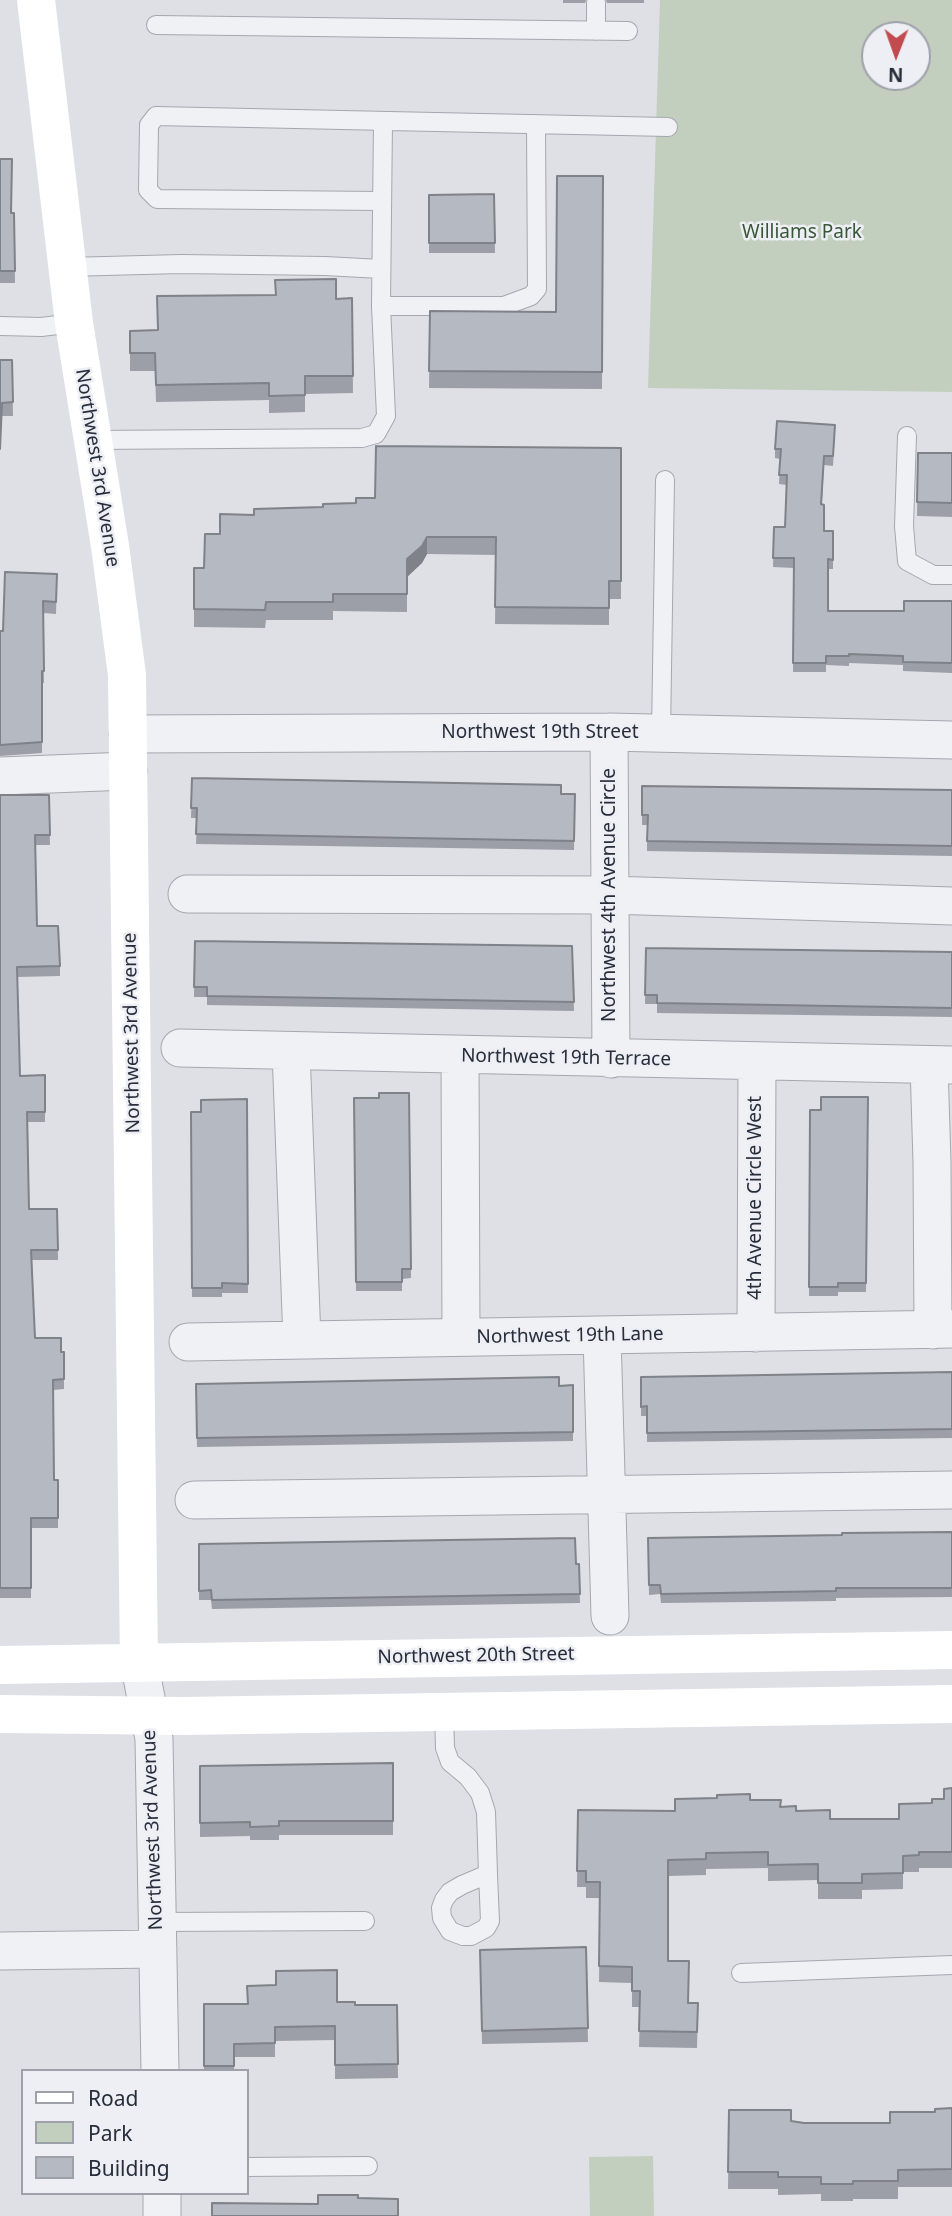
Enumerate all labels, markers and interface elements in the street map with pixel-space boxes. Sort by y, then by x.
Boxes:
north arrow [861,21,931,91]
text: N [888,62,904,88]
park label: Williams Park [742,222,862,244]
street label: Northwest 3rd Avenue [70,367,124,569]
street label: Northwest 19th Street [441,722,639,744]
street label: Northwest 4th Avenue Circle [599,768,621,1022]
street label: Northwest 3rd Avenue [119,933,145,1133]
street label: Northwest 19th Terrace [461,1045,671,1071]
street label: 4th Avenue Circle West [745,1096,767,1300]
street label: Northwest 19th Lane [476,1323,664,1349]
street label: Northwest 20th Street [377,1643,575,1669]
street label: Northwest 3rd Avenue [138,1729,168,1931]
legend [21,2069,248,2195]
text: Road [88,2084,138,2112]
text: Park [88,2119,132,2147]
text: Building [88,2154,170,2182]

